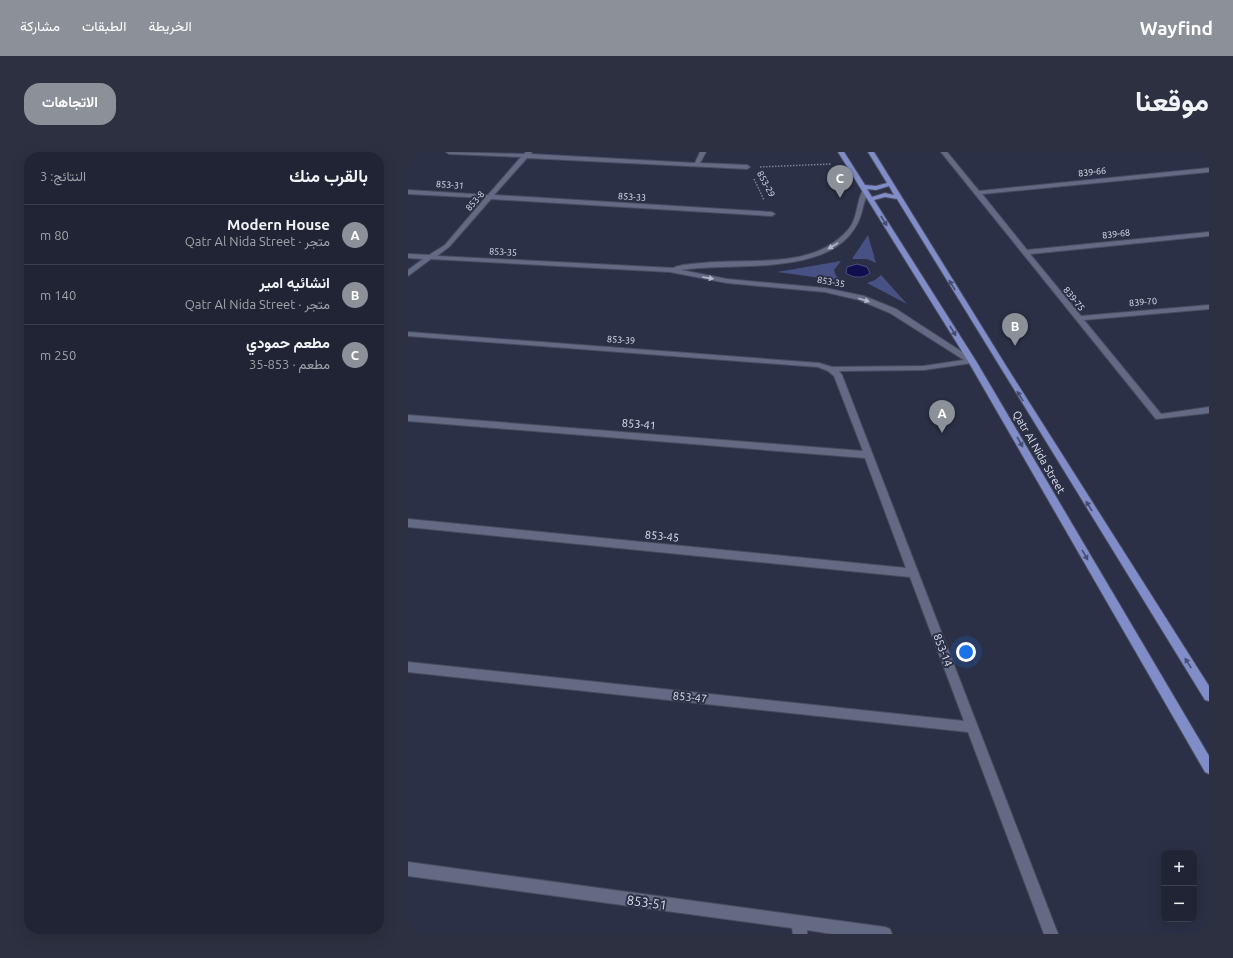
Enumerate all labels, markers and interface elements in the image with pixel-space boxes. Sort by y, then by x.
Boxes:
text: Wayfind [1140,17,1213,39]
text: مشاركة [20,18,60,34]
text: الطبقات [82,18,126,34]
text: الخريطة [148,18,192,34]
button: الاتجاهات [24,83,116,125]
text: موقعنا [1135,85,1209,116]
pin: C [827,165,853,198]
text: بالقرب منك [289,166,368,185]
street label: 839-66 [1078,166,1106,178]
text: النتائج: 3 [40,169,86,183]
street label: 853-29 [755,169,777,199]
street label: 853-31 [436,179,464,191]
street label: 853-8 [464,189,486,213]
street label: 853-33 [618,191,646,203]
text: Modern House [227,216,330,233]
one-way arrow [880,216,888,226]
text: 80 m [40,228,69,242]
text: A [350,228,360,242]
street label: 839-68 [1102,228,1130,240]
text: متجر · Qatr Al Nida Street [185,234,330,248]
one-way arrow [827,242,839,249]
street label: 853-35 [489,246,517,258]
text: انشائيه امير [259,274,330,291]
one-way arrow [702,275,714,281]
street label: 853-35 [816,275,846,289]
one-way arrow [948,279,955,291]
street label: 839-75 [1061,285,1087,313]
text: 140 m [40,288,76,302]
text: B [351,288,359,302]
street label: 839-70 [1129,296,1157,308]
text: متجر · Qatr Al Nida Street [185,297,330,311]
one-way arrow [859,297,871,303]
pin: B [1002,313,1028,346]
one-way arrow [949,326,957,336]
text: مطعم حمودي [246,334,330,351]
street label: 853-39 [607,334,635,346]
text: 250 m [40,348,76,362]
text: C [351,348,359,362]
text: مطعم · 853-35 [249,357,330,371]
one-way arrow [1016,391,1024,401]
pin: A [929,400,955,433]
street label: Qatr Al Nida Street [1010,408,1068,496]
street label: 853-41 [621,417,657,431]
one-way arrow [1016,436,1023,448]
one-way arrow [1086,500,1093,512]
street label: 853-45 [644,528,680,544]
one-way arrow [1081,550,1089,560]
street label: 853-14 [931,632,955,668]
your location [956,642,976,662]
one-way arrow [1185,657,1192,669]
street label: 853-47 [672,689,708,705]
map controls [1161,850,1197,922]
button: + [1161,850,1197,886]
button: − [1161,886,1197,922]
street label: 853-51 [626,892,668,912]

